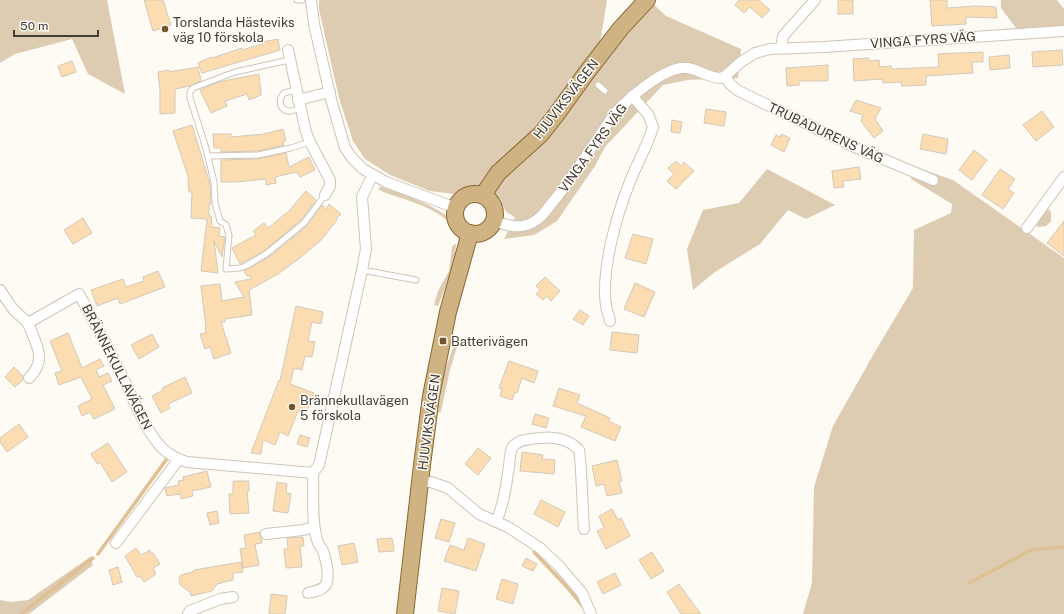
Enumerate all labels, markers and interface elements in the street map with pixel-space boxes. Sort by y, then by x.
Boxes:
scale bar [14,12,98,38]
place label: Torslanda Hästeviks väg 10 förskola [173,15,295,45]
text: 50 m [20,19,48,33]
marker: Torslanda Hästeviks väg 10 förskola [160,24,170,34]
street label: VINGA FYRS VÄG [870,29,976,51]
street label: HJUVIKSVÄGEN [530,56,602,142]
street label: TRUBADURENS VÄG [766,100,886,166]
street label: VINGA FYRS VÄG [556,101,630,195]
street label: BRÄNNEKULLAVÄGEN [79,302,155,432]
place label: Batterivägen [451,334,528,349]
marker: Batterivägen [438,336,448,346]
street label: HJUVIKSVÄGEN [415,373,443,471]
place label: Brännekullavägen 5 förskola [300,393,409,423]
marker: Brännekullavägen 5 förskola [287,402,297,412]

